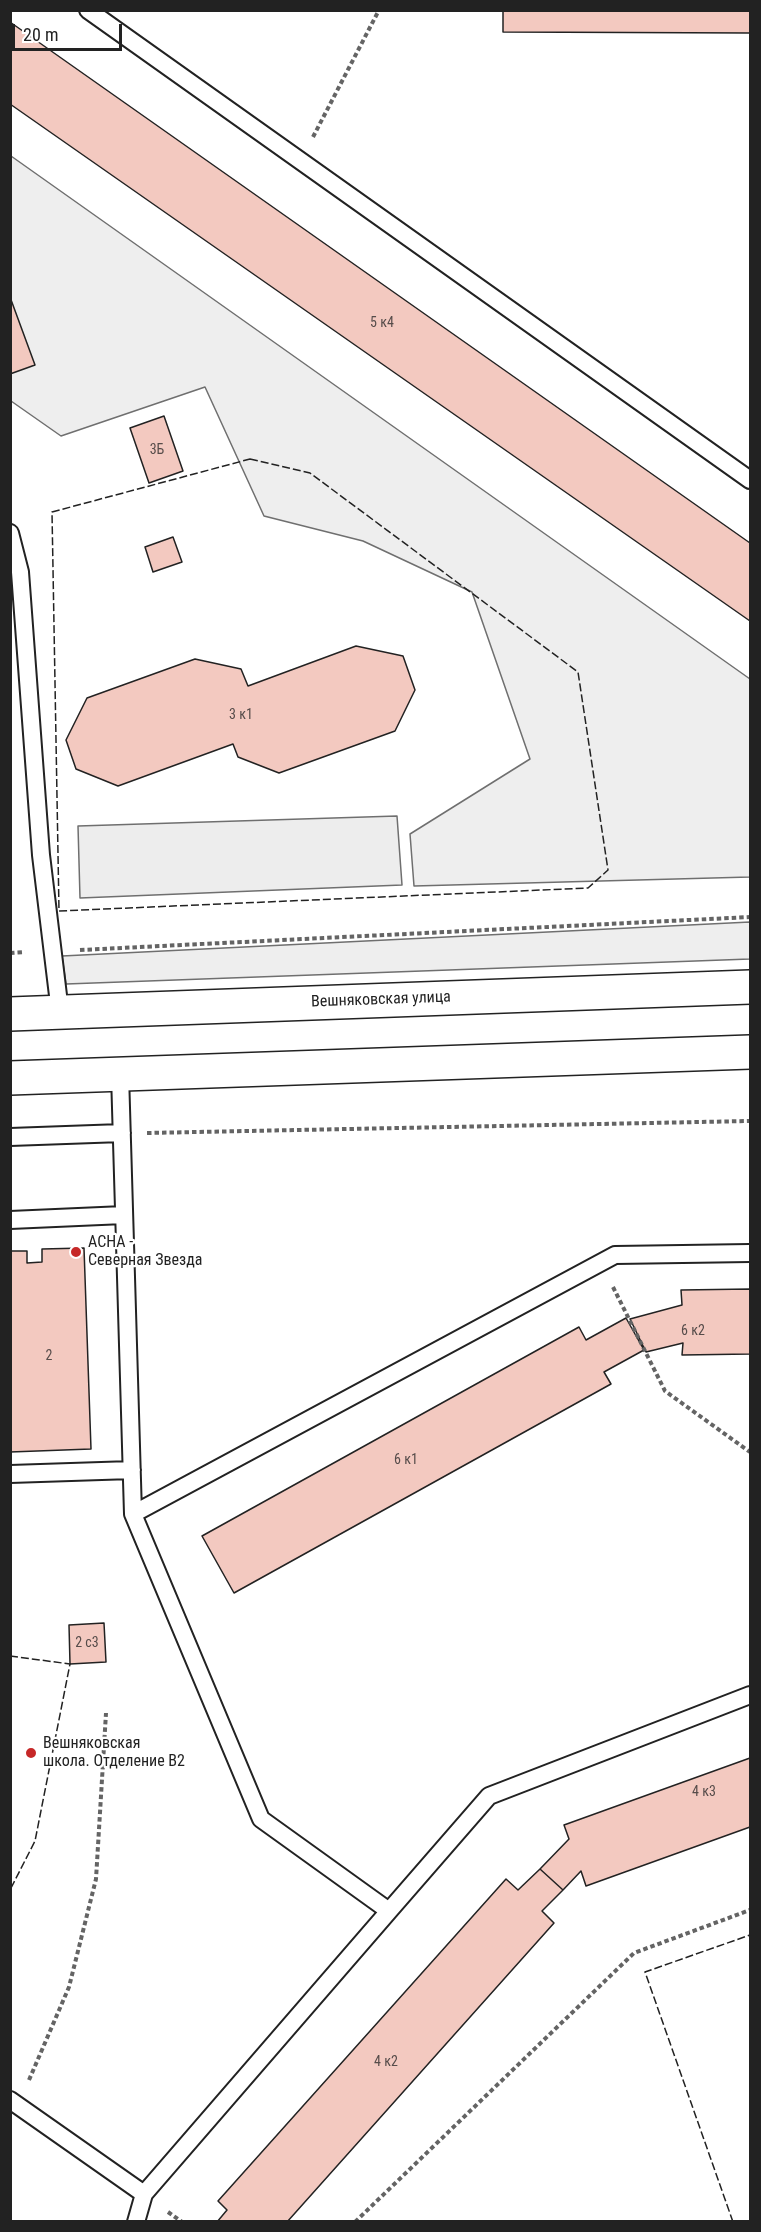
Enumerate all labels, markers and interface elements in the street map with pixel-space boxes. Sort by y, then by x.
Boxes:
scale bar [15,12,124,50]
text: 20 m [23,24,58,45]
house number: 5 к4 [370,315,394,331]
house number: 3Б [150,442,164,458]
house number: 3 к1 [229,707,253,723]
street label: Вешняковская улица [311,988,451,1012]
place label: АСНА - Северная Звезда [88,1233,202,1271]
marker: АСНА - Северная Звезда [69,1245,83,1259]
house number: 6 к2 [681,1323,705,1339]
house number: 2 [46,1348,52,1364]
house number: 6 к1 [394,1452,418,1468]
house number: 2 с3 [75,1635,99,1651]
place label: Вешняковская школа. Отделение В2 [43,1734,185,1772]
marker: Вешняковская школа. Отделение В2 [24,1746,38,1760]
house number: 4 к3 [692,1784,716,1800]
house number: 4 к2 [374,2054,398,2070]

